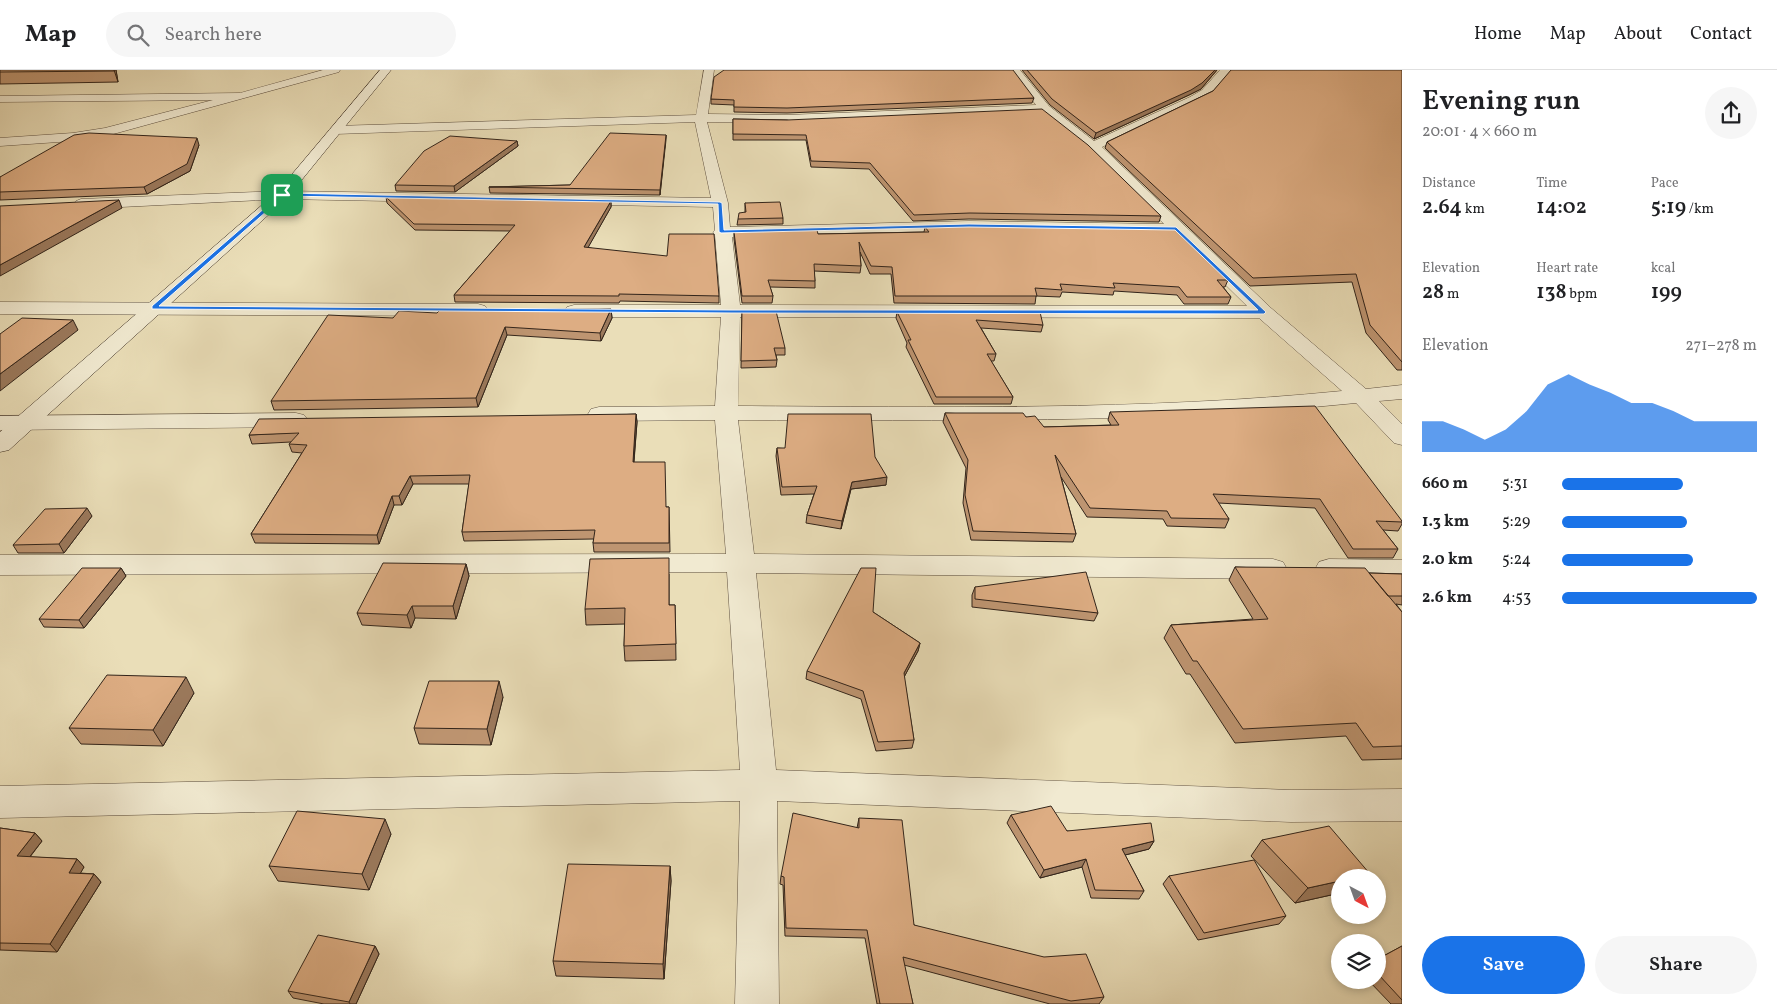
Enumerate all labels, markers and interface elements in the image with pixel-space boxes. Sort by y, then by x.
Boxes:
search box [106,12,456,57]
text: Map [25,18,76,52]
icon: search [124,21,152,49]
text: Search here [164,22,262,48]
text: Home [1474,22,1522,47]
text: Map [1550,22,1586,47]
text: About [1614,22,1662,47]
text: Contact [1690,22,1752,47]
text: Evening run [1422,82,1581,121]
button: share [1705,87,1757,139]
text: 20:01 · 4 × 660 m [1422,121,1537,143]
pin [261,174,303,216]
text: Distance [1422,174,1476,193]
text: Time [1536,174,1567,193]
text: Pace [1651,174,1679,193]
icon: arrive [268,181,296,209]
text: 2.64 [1422,193,1462,222]
text: 14:02 [1536,193,1587,222]
text: 5:19 [1651,193,1686,222]
text: km [1462,200,1485,219]
text: /km [1686,200,1714,219]
text: Elevation [1422,259,1480,278]
text: Heart rate [1536,259,1598,278]
text: kcal [1651,259,1676,278]
text: 28 [1422,278,1444,307]
text: 138 [1536,278,1567,307]
text: 199 [1651,278,1682,307]
text: m [1444,285,1459,304]
text: bpm [1567,285,1597,304]
text: Elevation [1422,335,1489,357]
text: 271–278 m [1685,335,1757,357]
text: 660 m [1422,473,1468,495]
text: 5:31 [1502,473,1528,495]
text: 1.3 km [1422,511,1469,533]
text: 5:29 [1502,511,1530,533]
text: 2.0 km [1422,549,1473,571]
text: 5:24 [1502,549,1531,571]
text: 2.6 km [1422,587,1472,609]
text: 4:53 [1502,587,1531,609]
north arrow [1331,869,1386,924]
map controls [1331,869,1386,989]
button: layers [1331,934,1386,989]
button: Save [1422,936,1585,994]
button: Share [1595,936,1757,994]

